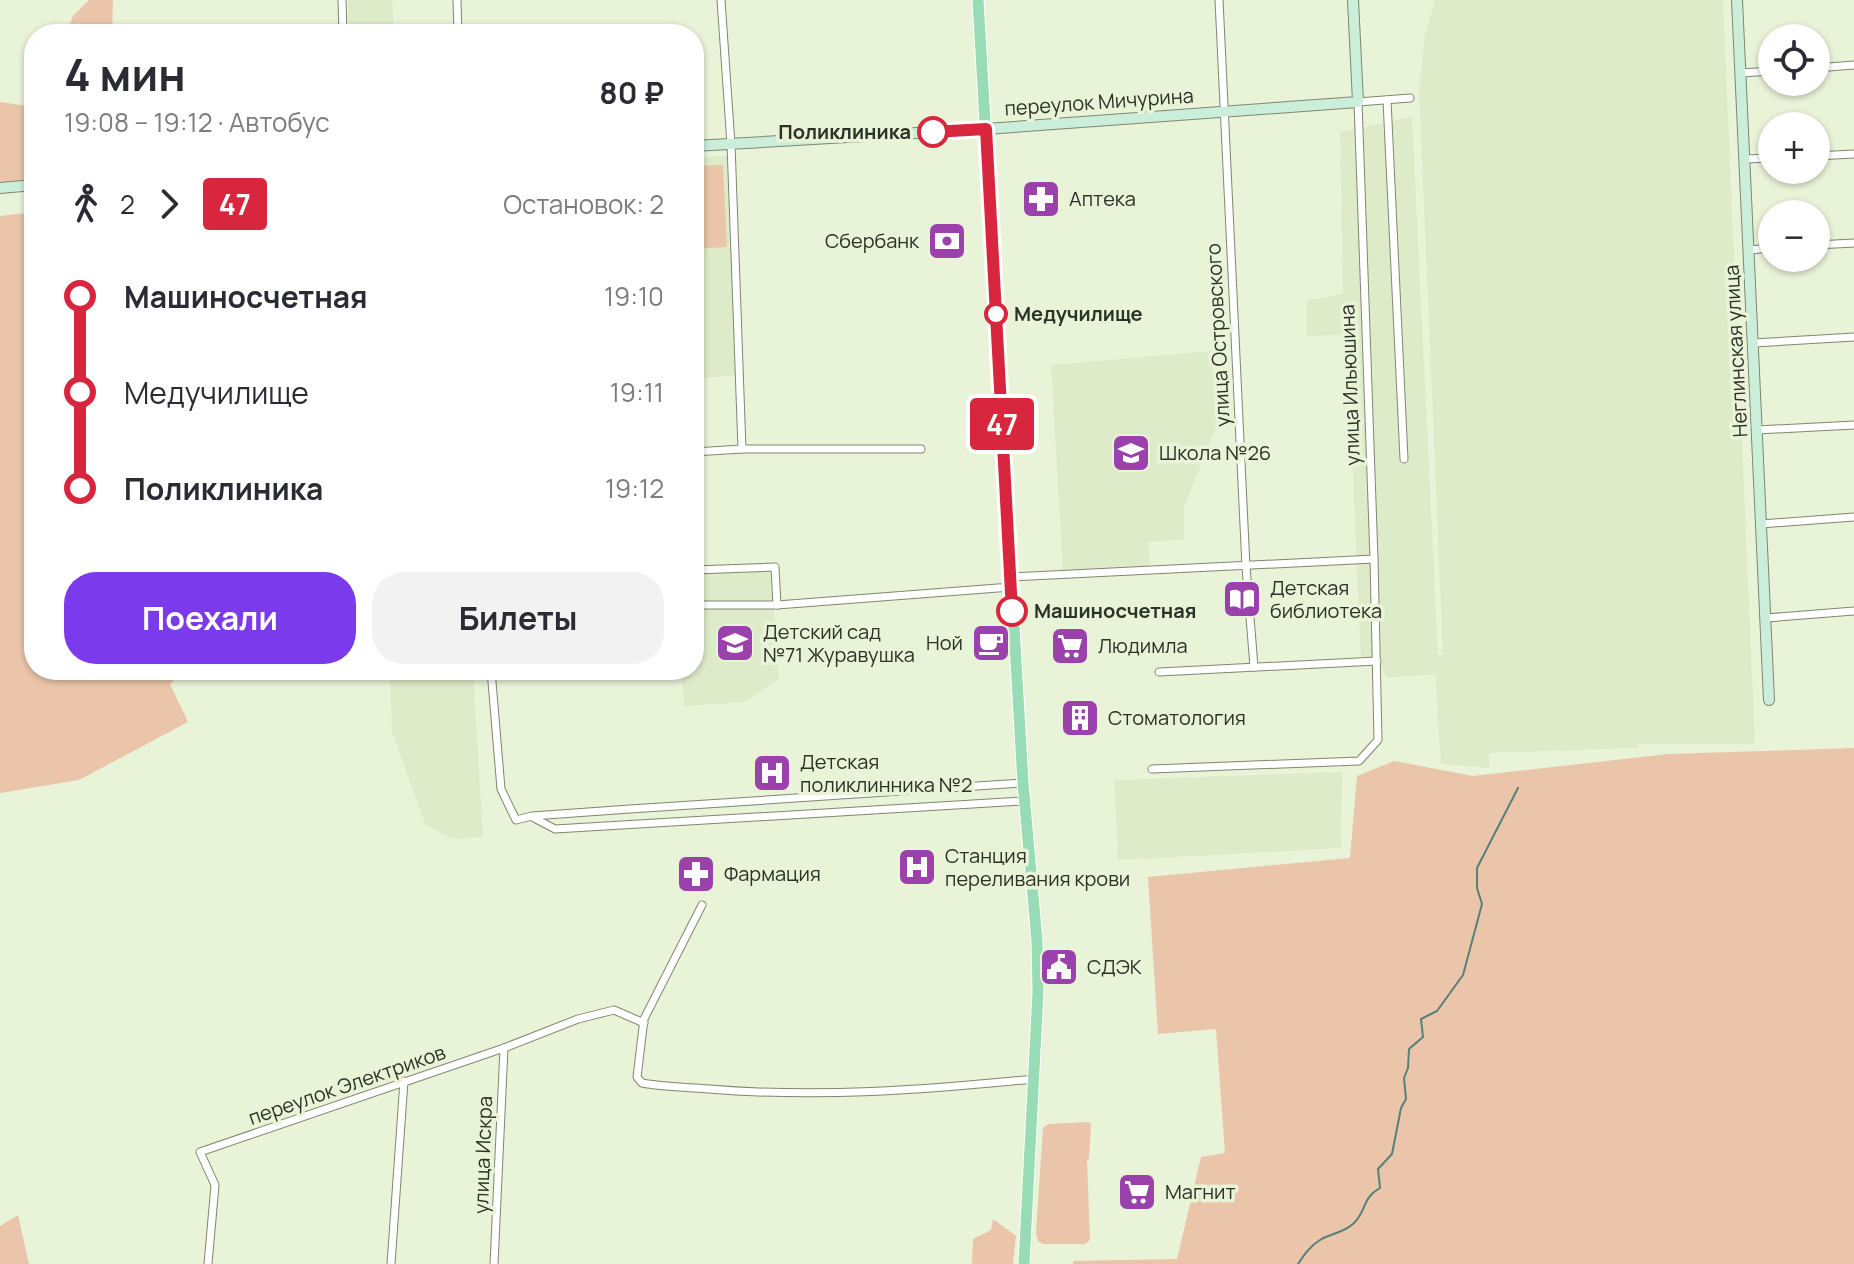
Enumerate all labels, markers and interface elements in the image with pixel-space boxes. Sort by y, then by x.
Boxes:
map controls [1758,24,1830,272]
button: locate [1758,24,1830,96]
text: 4 мин [64,44,186,104]
text: 80 ₽ [599,72,664,113]
street label: переулок Мичурина [1003,81,1194,122]
text: 19:08 – 19:12 · Автобус [64,104,330,140]
button: + [1758,112,1830,184]
marker: Поликлиника [918,117,948,147]
place label: Поликлиника [778,118,911,145]
pharmacy icon: Аптека [1020,178,1062,220]
icon: walk [64,182,108,226]
icon: forward [147,182,191,226]
text: 47 [219,185,251,223]
place label: Аптека [1069,185,1136,212]
text: 2 [120,186,135,222]
text: Остановок: 2 [503,186,664,222]
button: − [1758,200,1830,272]
bank icon: Сбербанк [926,220,968,262]
place label: Сбербанк [825,227,920,254]
street label: улица Островского [1199,242,1236,428]
street label: Неглинская улица [1717,264,1754,438]
text: Машиносчетная [124,276,368,317]
text: 19:10 [604,278,664,314]
place label: Медучилище [1014,300,1143,327]
marker: Медучилище [985,303,1007,325]
street label: улица Ильюшина [1333,304,1366,466]
text: Медучилище [124,372,309,413]
text: 19:11 [610,374,664,410]
line badge: 47 [966,398,1038,450]
text: 47 [986,405,1018,443]
school or university icon: Школа №26 [1110,432,1152,474]
place label: Школа №26 [1159,439,1271,466]
text: Поликлиника [124,468,323,509]
text: 19:12 [605,470,664,506]
button: Поехали [64,572,356,664]
button: Билеты [372,572,664,664]
place label: Детская библиотека [1270,574,1382,624]
library icon: Детская библиотека [1221,578,1263,620]
marker: Машиносчетная [997,596,1027,626]
place label: Машиносчетная [1034,597,1196,624]
place label: Детский сад №71 Журавушка [763,618,915,668]
school or university icon: Детский сад №71 Журавушка [714,622,756,664]
cafe icon: Ной [970,622,1012,664]
supermarket icon: Людимла [1049,625,1091,667]
place label: Ной [926,629,963,656]
place label: Людимла [1098,632,1188,659]
building icon: Стоматология [1059,697,1101,739]
place label: Стоматология [1108,704,1246,731]
place label: Детская поликлинника №2 [800,748,972,798]
hospital icon: Детская поликлинника №2 [751,752,793,794]
place label: Станция переливания крови [945,842,1130,892]
hospital icon: Станция переливания крови [896,846,938,888]
pharmacy icon: Фармация [675,853,717,895]
place label: Фармация [724,860,821,887]
public building icon: СДЭК [1038,946,1080,988]
place label: СДЭК [1087,953,1142,980]
street label: переулок Электриков [245,1038,449,1131]
street label: улица Искра [467,1095,498,1214]
supermarket icon: Магнит [1116,1171,1158,1213]
place label: Магнит [1165,1178,1236,1205]

